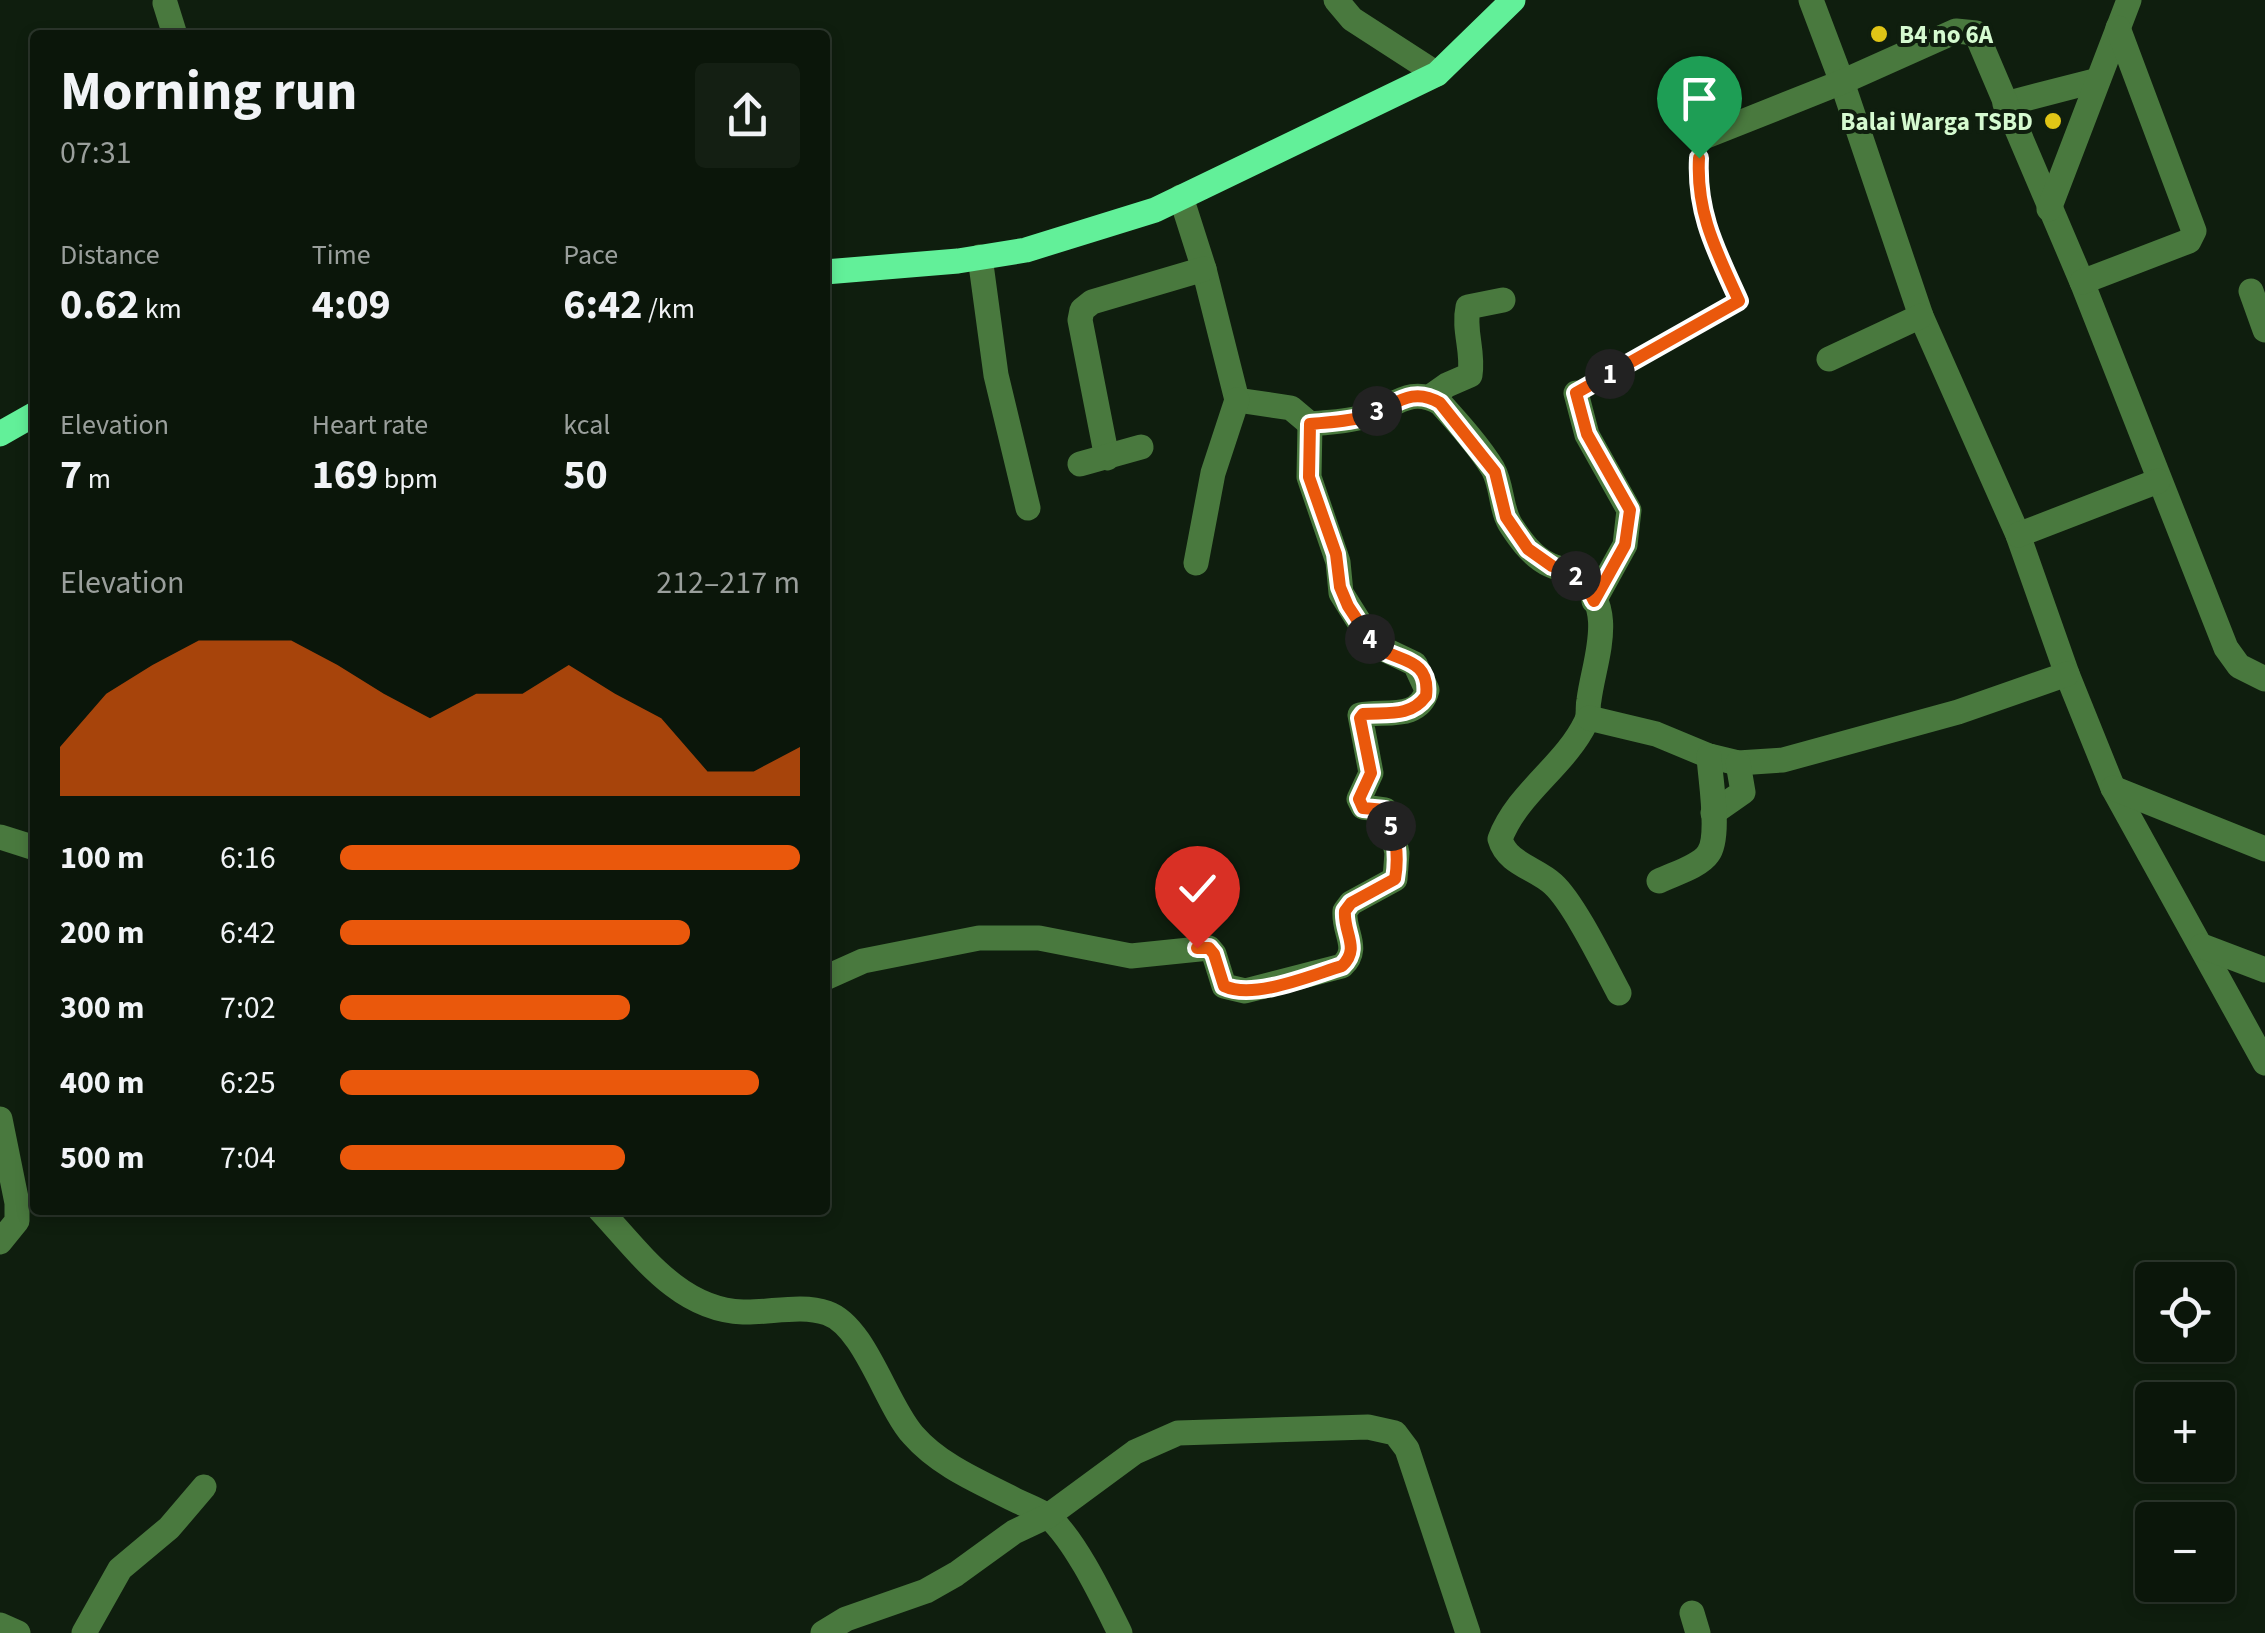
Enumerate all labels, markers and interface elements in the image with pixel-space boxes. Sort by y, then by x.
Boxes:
place label: B4 no 6A [1899,17,1994,53]
marker: B4 no 6A [1868,23,1890,45]
text: Morning run [60,53,357,131]
pin [1657,56,1742,159]
button: share [695,63,800,168]
icon: arrive [1672,71,1727,126]
place label: Balai Warga TSBD [1840,104,2033,140]
marker: Balai Warga TSBD [2042,110,2064,132]
text: 07:31 [60,130,132,176]
text: Distance [60,235,160,275]
text: Time [312,235,371,275]
text: Pace [563,235,618,275]
text: 0.62 [60,275,139,335]
text: 4:09 [312,275,391,335]
text: 6:42 [563,275,642,335]
text: km [139,289,182,329]
text: /km [642,289,695,329]
pin: 1 [1585,349,1635,399]
text: 1 [1603,354,1617,394]
pin: 3 [1352,386,1402,436]
text: 3 [1370,391,1384,431]
text: Elevation [60,405,169,445]
text: Heart rate [312,405,428,445]
text: kcal [563,405,610,445]
text: 7 [60,445,82,505]
text: 169 [312,445,378,505]
text: 50 [563,445,608,505]
text: m [82,459,111,499]
text: bpm [378,459,438,499]
pin: 2 [1551,551,1601,601]
text: 2 [1569,556,1583,596]
text: Elevation [60,560,185,606]
text: 212–217 m [656,560,800,606]
pin: 4 [1345,614,1395,664]
text: 4 [1363,619,1377,659]
pin: 5 [1366,801,1416,851]
text: 5 [1384,806,1398,846]
text: 100 m [60,835,145,881]
text: 6:16 [220,835,276,881]
pin [1155,846,1240,949]
icon: check [1170,861,1225,916]
text: 200 m [60,910,145,956]
text: 6:42 [220,910,276,956]
text: 300 m [60,985,145,1031]
text: 7:02 [220,985,276,1031]
text: 400 m [60,1060,145,1106]
text: 6:25 [220,1060,276,1106]
text: 500 m [60,1135,145,1181]
text: 7:04 [220,1135,276,1181]
map controls [2135,1262,2235,1602]
button: locate [2135,1262,2235,1362]
button: + [2135,1382,2235,1482]
button: − [2135,1502,2235,1602]

